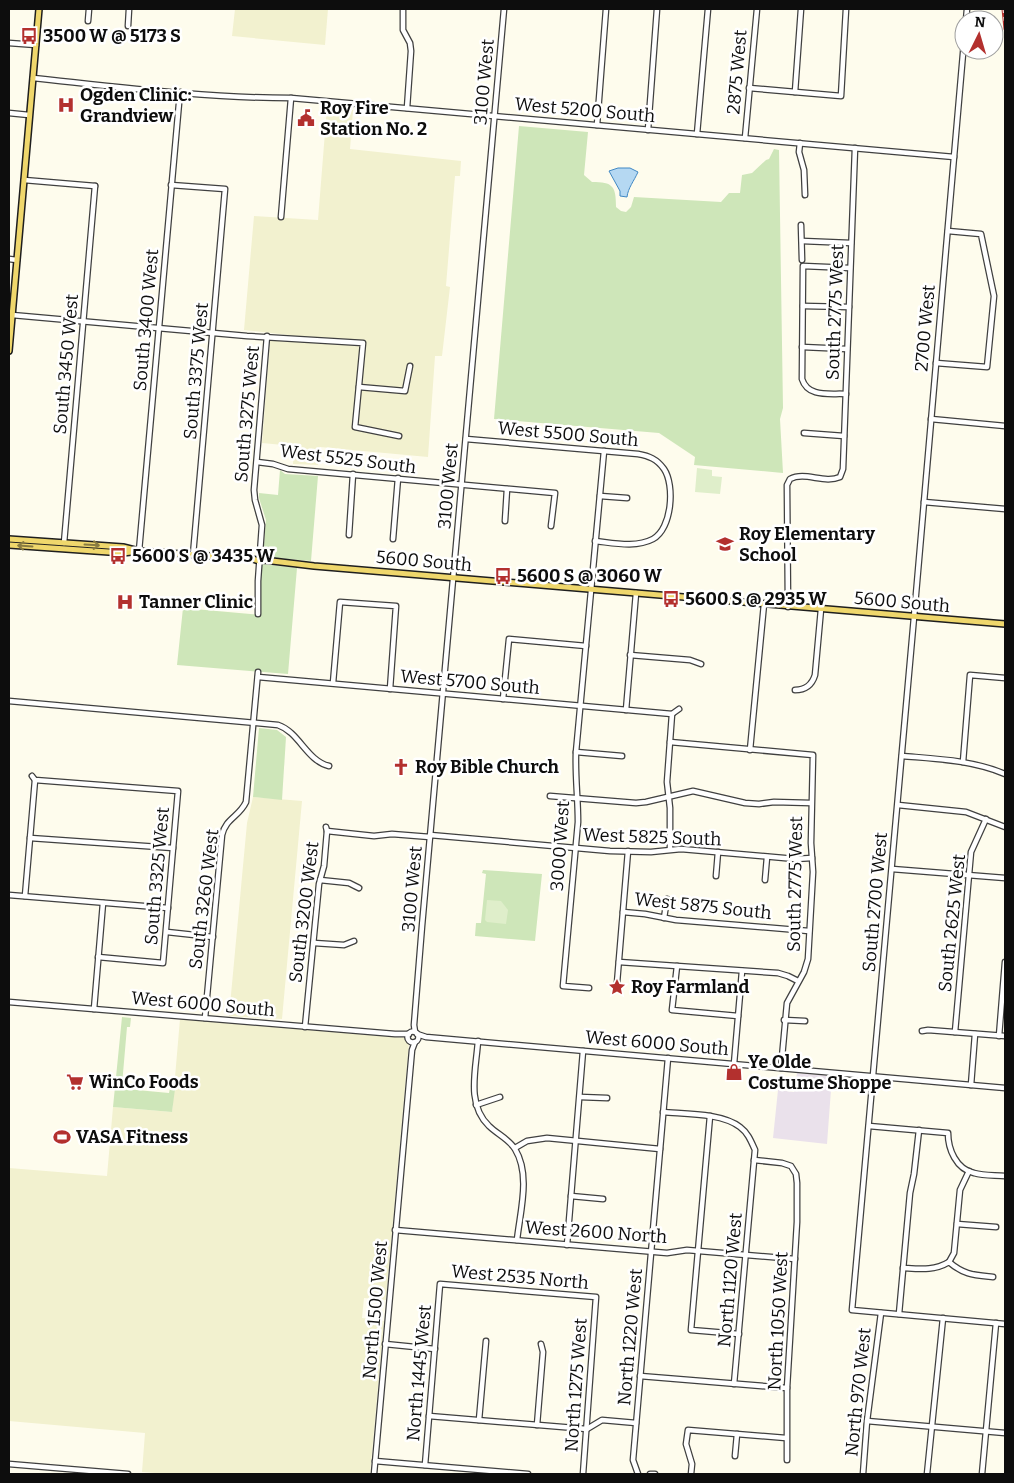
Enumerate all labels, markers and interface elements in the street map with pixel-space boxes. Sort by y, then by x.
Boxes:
north arrow [954,10,1004,60]
text: N [974,14,986,32]
place label: 3500 W @ 5173 S [43,25,181,47]
bus stop icon: 3500 W @ 5173 S [19,26,39,46]
street label: 2875 West [722,28,752,115]
street label: 3100 West [469,38,499,126]
place label: Ogden Clinic: Grandview [80,84,192,127]
street label: West 5200 South [514,93,656,127]
hospital icon: Ogden Clinic: Grandview [56,95,76,115]
place label: Roy Fire Station No. 2 [320,97,427,140]
public building icon: Roy Fire Station No. 2 [296,108,316,128]
street label: South 2775 West [822,243,848,380]
street label: South 3400 West [129,247,163,392]
street label: 2700 West [910,283,940,372]
street label: South 3450 West [49,292,83,435]
street label: South 3375 West [179,301,213,440]
street label: South 3275 West [230,344,264,483]
street label: West 5500 South [497,417,639,451]
street label: West 5525 South [279,440,417,478]
street label: 3100 West [433,442,463,530]
place label: Roy Elementary School [739,523,876,566]
school or university icon: Roy Elementary School [715,534,735,554]
one-way arrow [84,540,100,549]
one-way arrow [17,542,33,551]
place label: 5600 S @ 3435 W [132,545,275,567]
bus stop icon: 5600 S @ 3435 W [108,546,128,566]
street label: 5600 South [375,546,473,576]
place label: 5600 S @ 3060 W [517,565,663,587]
bus stop icon: 5600 S @ 3060 W [493,566,513,586]
street label: 5600 South [853,587,951,617]
place label: 5600 S @ 2935 W [685,588,827,610]
bus stop icon: 5600 S @ 2935 W [661,589,681,609]
place label: Tanner Clinic [139,591,253,613]
hospital icon: Tanner Clinic [115,592,135,612]
street label: West 5700 South [399,665,541,699]
place label: Roy Bible Church [415,756,560,778]
church icon: Roy Bible Church [391,757,411,777]
street label: 3000 West [546,800,574,892]
street label: South 3325 West [140,806,174,946]
street label: South 2775 West [783,815,807,952]
street label: West 5825 South [582,824,722,850]
street label: South 3260 West [184,827,224,970]
street label: South 2700 West [858,831,892,973]
street label: South 3200 West [284,840,324,984]
street label: 3100 West [397,845,427,933]
street label: South 2625 West [934,853,970,993]
street label: West 5875 South [633,888,773,924]
place label: Roy Farmland [631,976,749,998]
place icon: Roy Farmland [607,977,627,997]
street label: West 6000 South [130,987,276,1021]
street label: West 6000 South [584,1026,730,1060]
place label: Ye Olde Costume Shoppe [748,1051,892,1094]
shop icon: Ye Olde Costume Shoppe [724,1062,744,1082]
place label: WinCo Foods [89,1071,199,1093]
supermarket icon: WinCo Foods [65,1072,85,1092]
place label: VASA Fitness [76,1126,188,1148]
sports icon: VASA Fitness [52,1127,72,1147]
street label: North 1120 West [713,1211,747,1348]
street label: West 2600 North [524,1216,668,1248]
street label: North 1500 West [358,1239,392,1380]
street label: North 1050 West [763,1251,793,1391]
street label: West 2535 North [450,1260,590,1294]
street label: North 1220 West [613,1267,647,1406]
street label: North 1445 West [402,1303,436,1442]
street label: North 1275 West [560,1317,592,1453]
street label: North 970 West [840,1326,876,1458]

